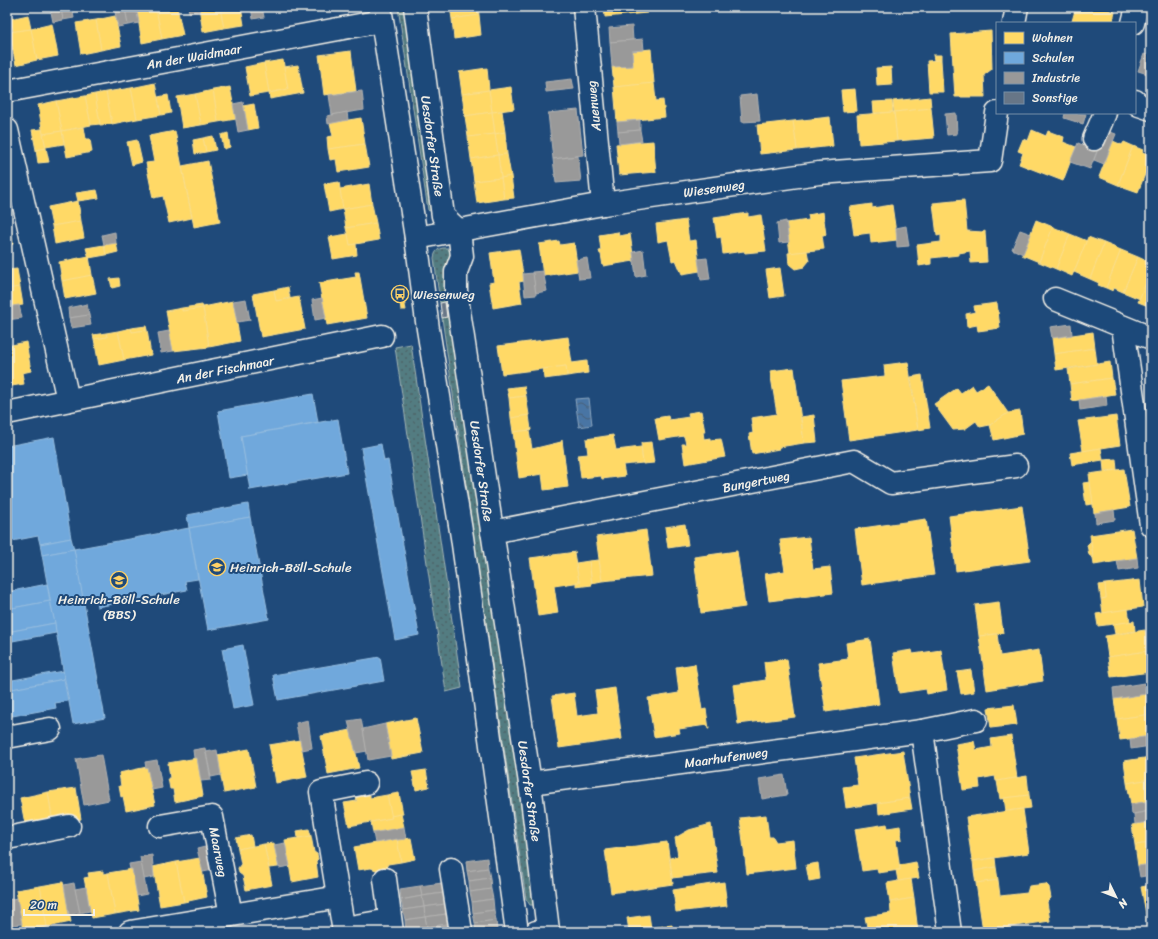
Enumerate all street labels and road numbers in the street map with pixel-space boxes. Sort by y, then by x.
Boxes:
street label: An der Waidmaar [144,37,244,76]
street label: Auenweg [579,79,608,134]
street label: Uesdorfer Straße [414,94,451,198]
street label: Wiesenweg [682,173,747,204]
street label: An der Fischmaar [173,349,277,390]
street label: Uesdorfer Straße [463,419,500,523]
street label: Bungertweg [720,464,792,499]
street label: Uesdorfer Straße [511,739,548,843]
street label: Maarhufenweg [683,740,770,775]
street label: Maarweg [202,825,235,880]

